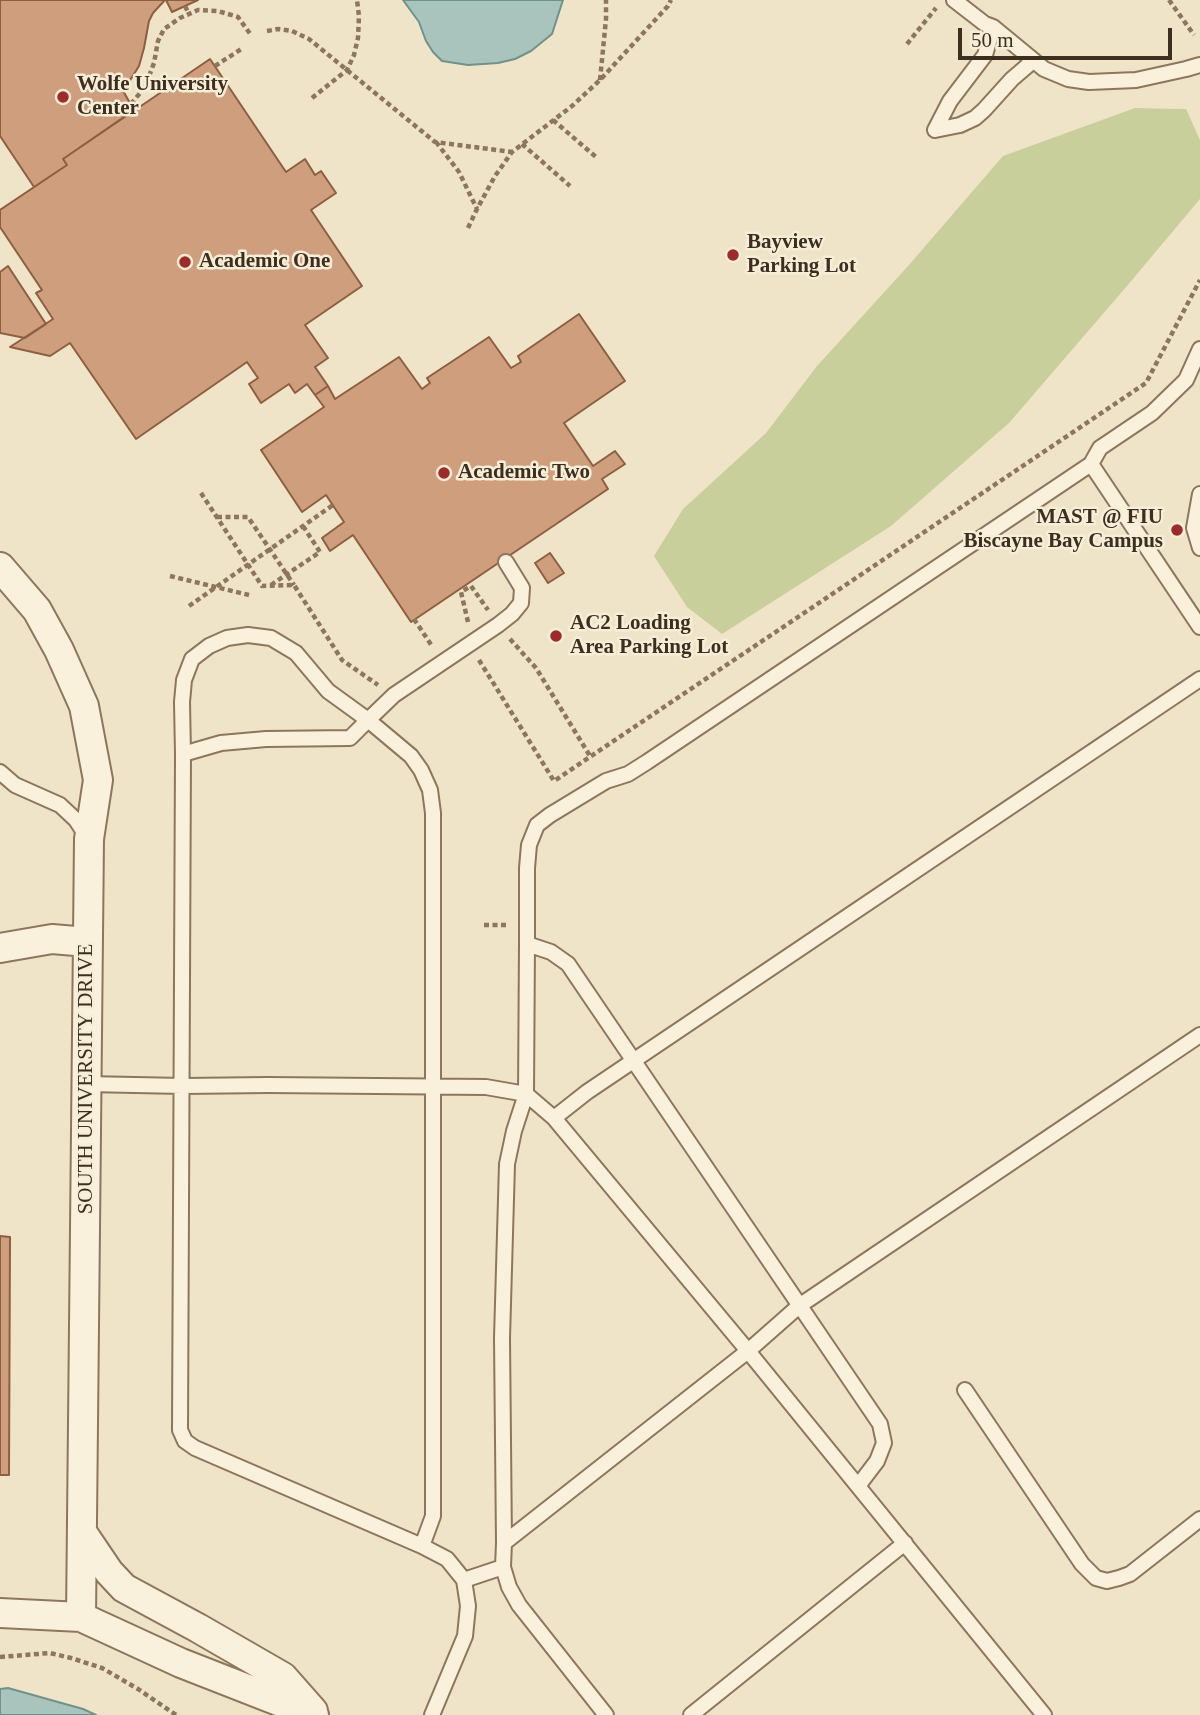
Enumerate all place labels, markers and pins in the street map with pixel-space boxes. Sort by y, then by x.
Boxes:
place label: Wolfe University Center [77,72,228,122]
marker: Wolfe University Center [55,89,71,105]
place label: Bayview Parking Lot [747,230,856,280]
marker: Bayview Parking Lot [725,247,741,263]
place label: Academic One [199,249,330,275]
marker: Academic One [177,254,193,270]
place label: Academic Two [458,460,590,486]
marker: Academic Two [436,465,452,481]
place label: MAST @ FIU Biscayne Bay Campus [963,505,1163,555]
marker: MAST @ FIU Biscayne Bay Campus [1169,522,1185,538]
place label: AC2 Loading Area Parking Lot [570,611,728,661]
marker: AC2 Loading Area Parking Lot [548,628,564,644]

